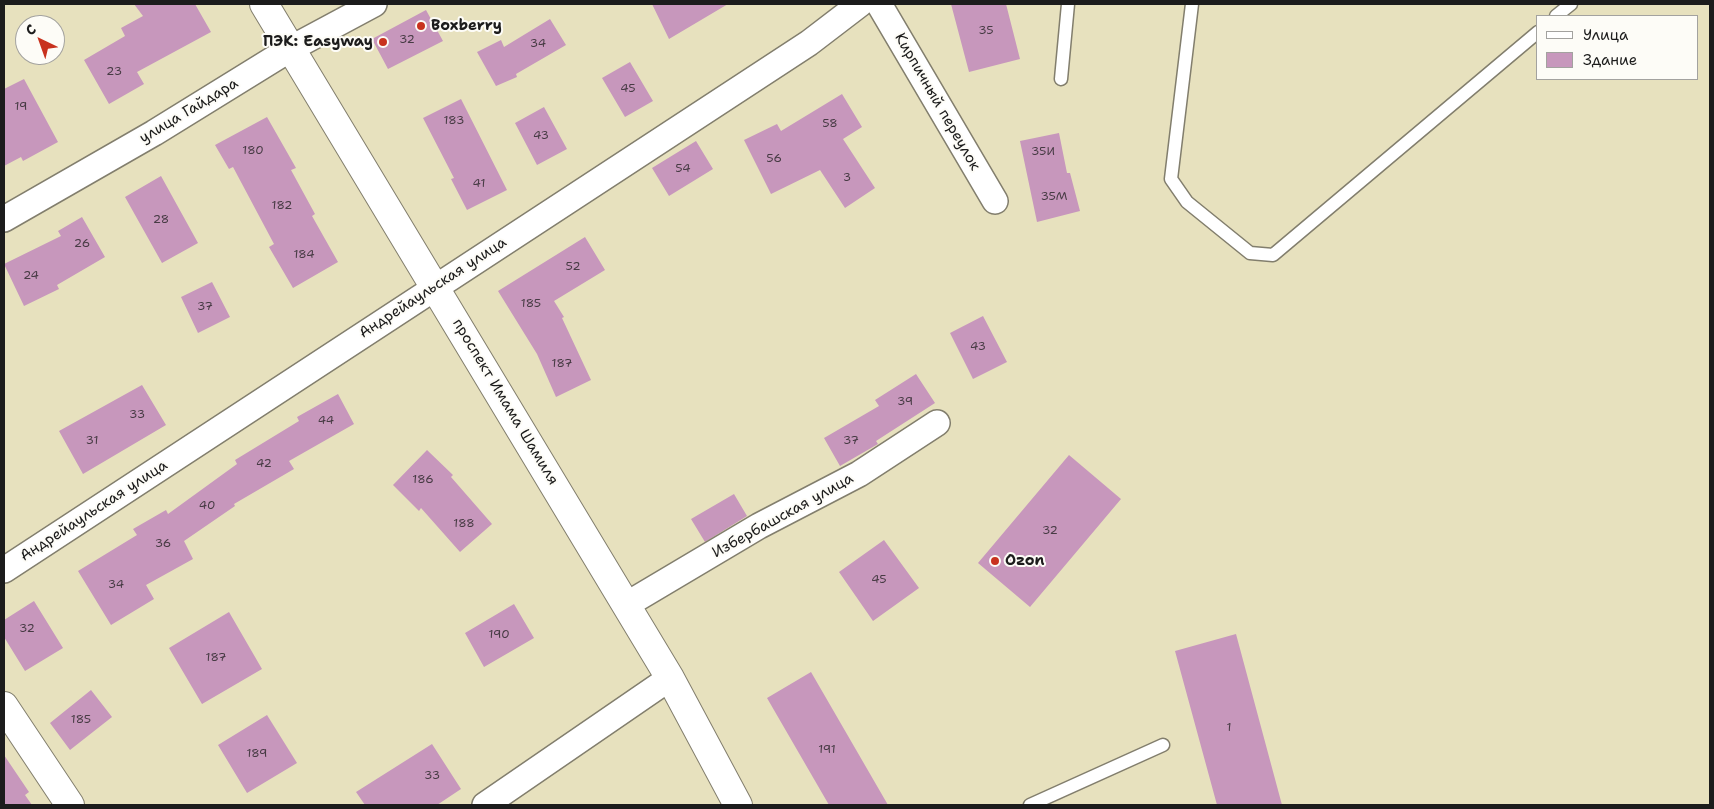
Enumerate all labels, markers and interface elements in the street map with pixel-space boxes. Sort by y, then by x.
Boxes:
north arrow [15,15,65,65]
legend [1536,15,1699,80]
place label: Boxberry [431,17,502,35]
text: С [21,20,40,39]
marker: Boxberry [415,20,427,32]
house number: 35 [978,24,994,38]
text: Улица [1583,25,1628,45]
street label: Кирпичный переулок [890,30,984,174]
place label: ПЭК: Easyway [263,33,373,51]
house number: 32 [399,33,415,47]
marker: ПЭК: Easyway [377,36,389,48]
house number: 34 [530,37,546,51]
text: Здание [1583,50,1637,70]
house number: 23 [106,65,122,79]
street label: улица Гайдара [136,74,242,148]
house number: 45 [620,82,636,96]
house number: 19 [15,100,27,114]
house number: 183 [444,114,464,128]
house number: 58 [822,117,838,131]
house number: 43 [533,129,549,143]
house number: 180 [242,144,264,158]
house number: 35И [1031,145,1055,159]
house number: 56 [766,152,782,166]
house number: 54 [675,162,691,176]
house number: 3 [843,171,851,185]
house number: 41 [473,177,485,191]
house number: 35М [1040,190,1068,204]
house number: 182 [272,199,292,213]
house number: 28 [153,213,169,227]
street label: Андрейаульская улица [356,234,510,342]
house number: 26 [74,237,90,251]
house number: 184 [293,248,315,262]
house number: 52 [565,260,581,274]
house number: 24 [23,269,39,283]
house number: 185 [521,297,541,311]
house number: 37 [197,300,213,314]
street label: проспект Имама Шамиля [448,316,562,488]
house number: 43 [970,340,986,354]
house number: 187 [552,357,572,371]
house number: 39 [897,395,913,409]
house number: 33 [129,408,145,422]
house number: 44 [318,414,334,428]
house number: 31 [86,434,98,448]
house number: 37 [843,434,859,448]
street label: Андрейаульская улица [17,457,171,565]
house number: 42 [256,457,272,471]
street label: Избербашская улица [709,470,857,562]
house number: 186 [412,473,434,487]
house number: 40 [199,499,215,513]
house number: 188 [453,517,475,531]
house number: 32 [1042,524,1058,538]
house number: 36 [155,537,171,551]
place label: Ozon [1005,552,1045,570]
marker: Ozon [989,555,1001,567]
house number: 45 [871,573,887,587]
house number: 34 [108,578,124,592]
house number: 32 [19,622,35,636]
house number: 190 [488,628,510,642]
house number: 187 [206,651,226,665]
house number: 185 [71,713,91,727]
house number: 1 [1226,721,1232,735]
house number: 191 [818,743,836,757]
house number: 189 [246,747,268,761]
house number: 33 [424,769,440,783]

